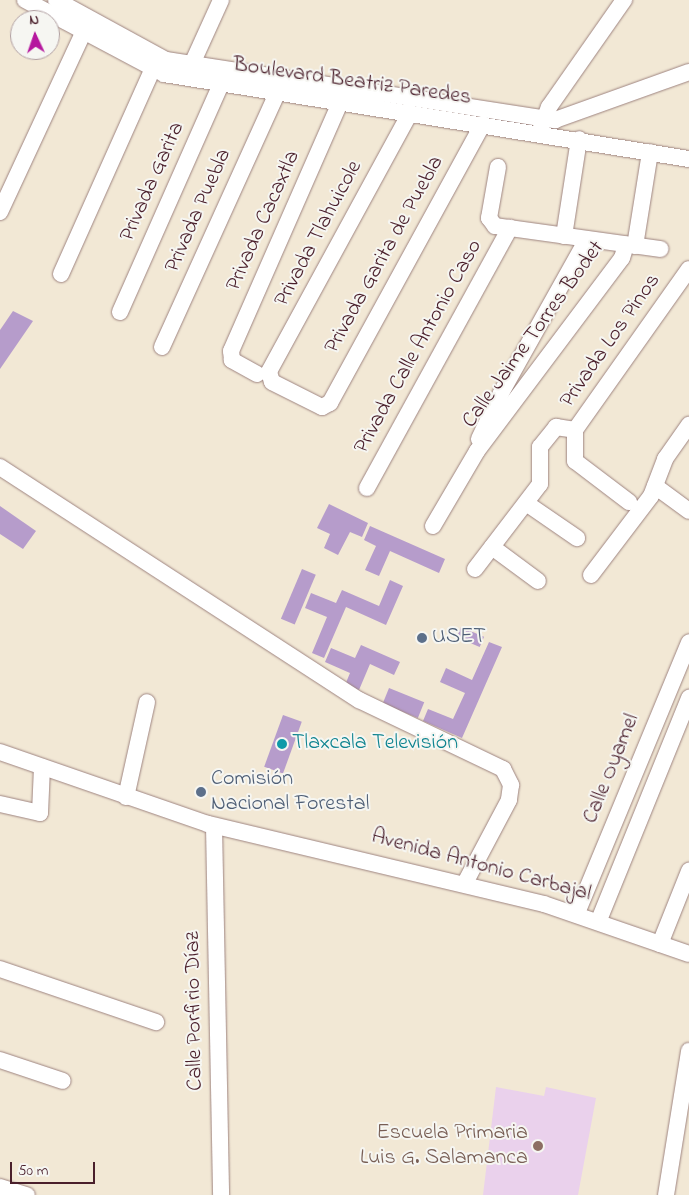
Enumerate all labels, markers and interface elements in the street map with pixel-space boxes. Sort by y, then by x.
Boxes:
north arrow [10,10,60,60]
text: N [29,10,40,31]
street label: Boulevard Beatriz Paredes [231,52,473,112]
street label: Privada Garita [115,118,191,246]
street label: Privada Puebla [160,145,238,277]
street label: Privada Cacaxtla [221,147,307,295]
street label: Privada Garita de Puebla [320,152,450,358]
street label: Privada Tlahuicole [269,156,369,312]
street label: Privada Calle Antonio Caso [349,235,489,459]
street label: Calle Jaime Torres Bodet [457,236,611,434]
street label: Privada Los Pinos [555,269,667,413]
place label: USET [432,625,486,651]
marker: USET [416,632,428,644]
street label: Calle Oyamel [578,710,646,828]
place label: Tlaxcala Televisión [292,731,458,757]
marker: Tlaxcala Televisión [276,738,288,750]
place label: Comisión Nacional Forestal [211,766,369,818]
marker: Comisión Nacional Forestal [195,786,207,798]
street label: Avenida Antonio Carbajal [368,824,594,908]
street label: Calle Porfirio Díaz [180,931,210,1091]
place label: Escuela Primaria Luis G. Salamanca [360,1120,528,1172]
marker: Escuela Primaria Luis G. Salamanca [532,1140,544,1152]
scale bar [12,1152,98,1184]
text: 50 m [18,1160,48,1182]

